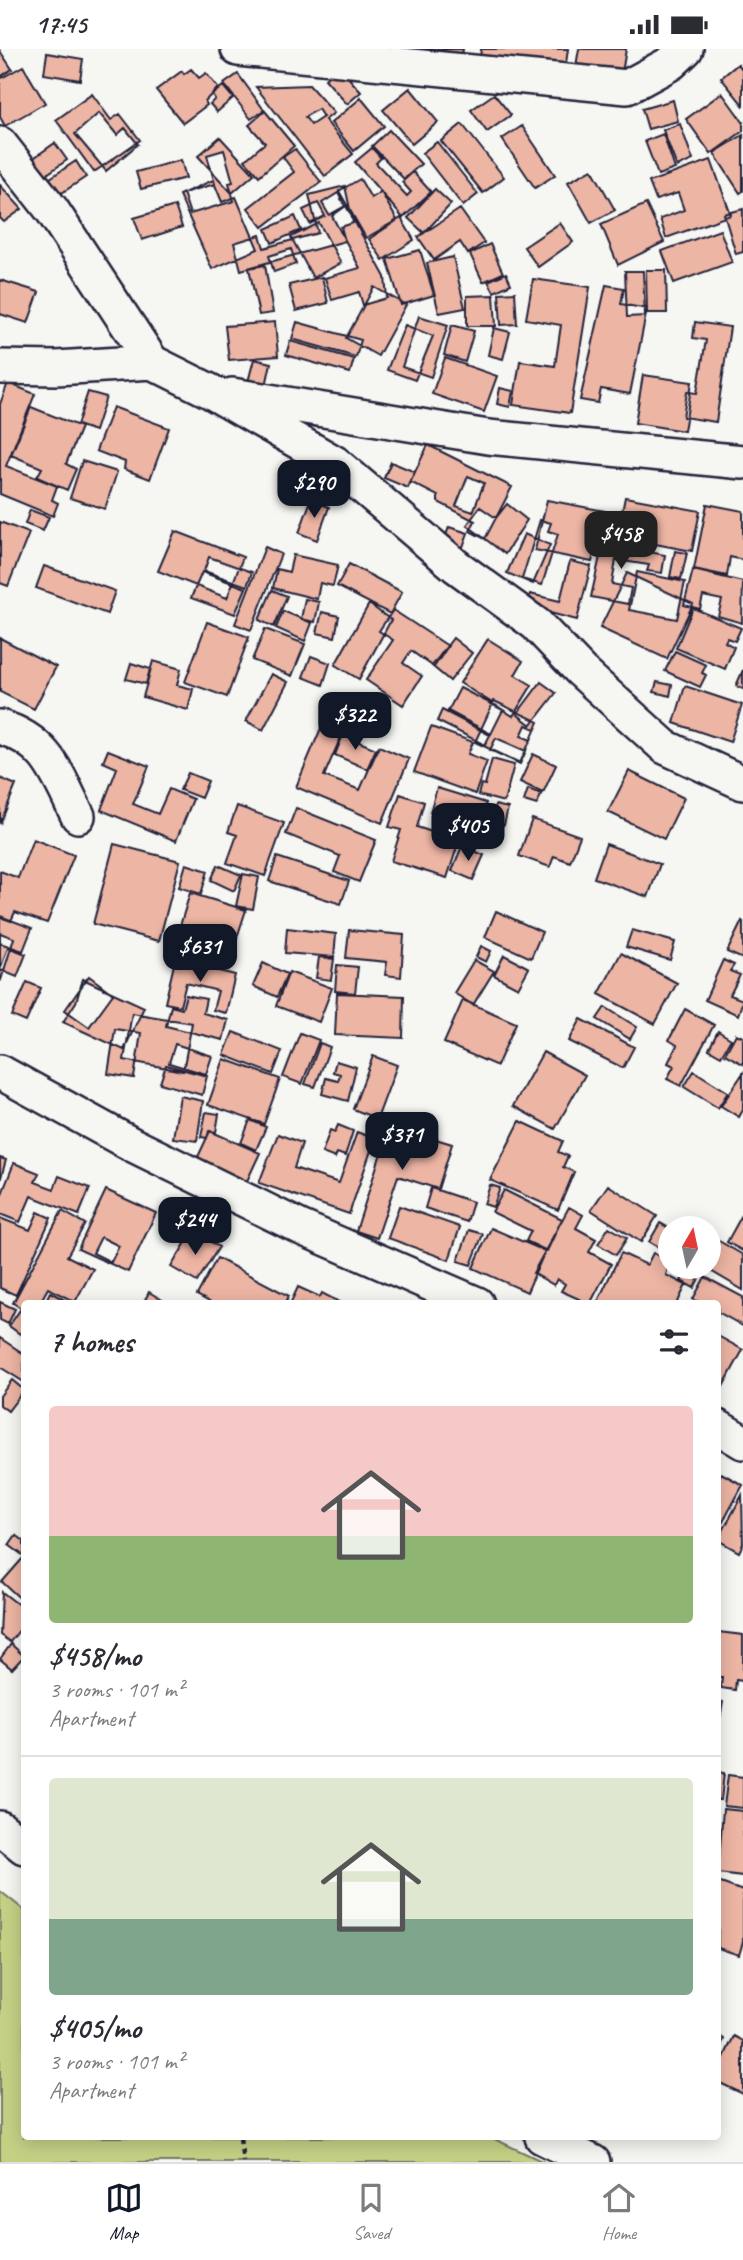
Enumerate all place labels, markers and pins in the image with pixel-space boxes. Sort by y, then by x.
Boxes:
pin: $290 [273,461,355,520]
pin: $458 [580,511,662,571]
pin: $322 [314,693,396,752]
pin: $405 [427,803,509,863]
pin: $631 [159,925,241,984]
pin: $371 [361,1113,443,1172]
pin: $244 [154,1197,236,1257]

